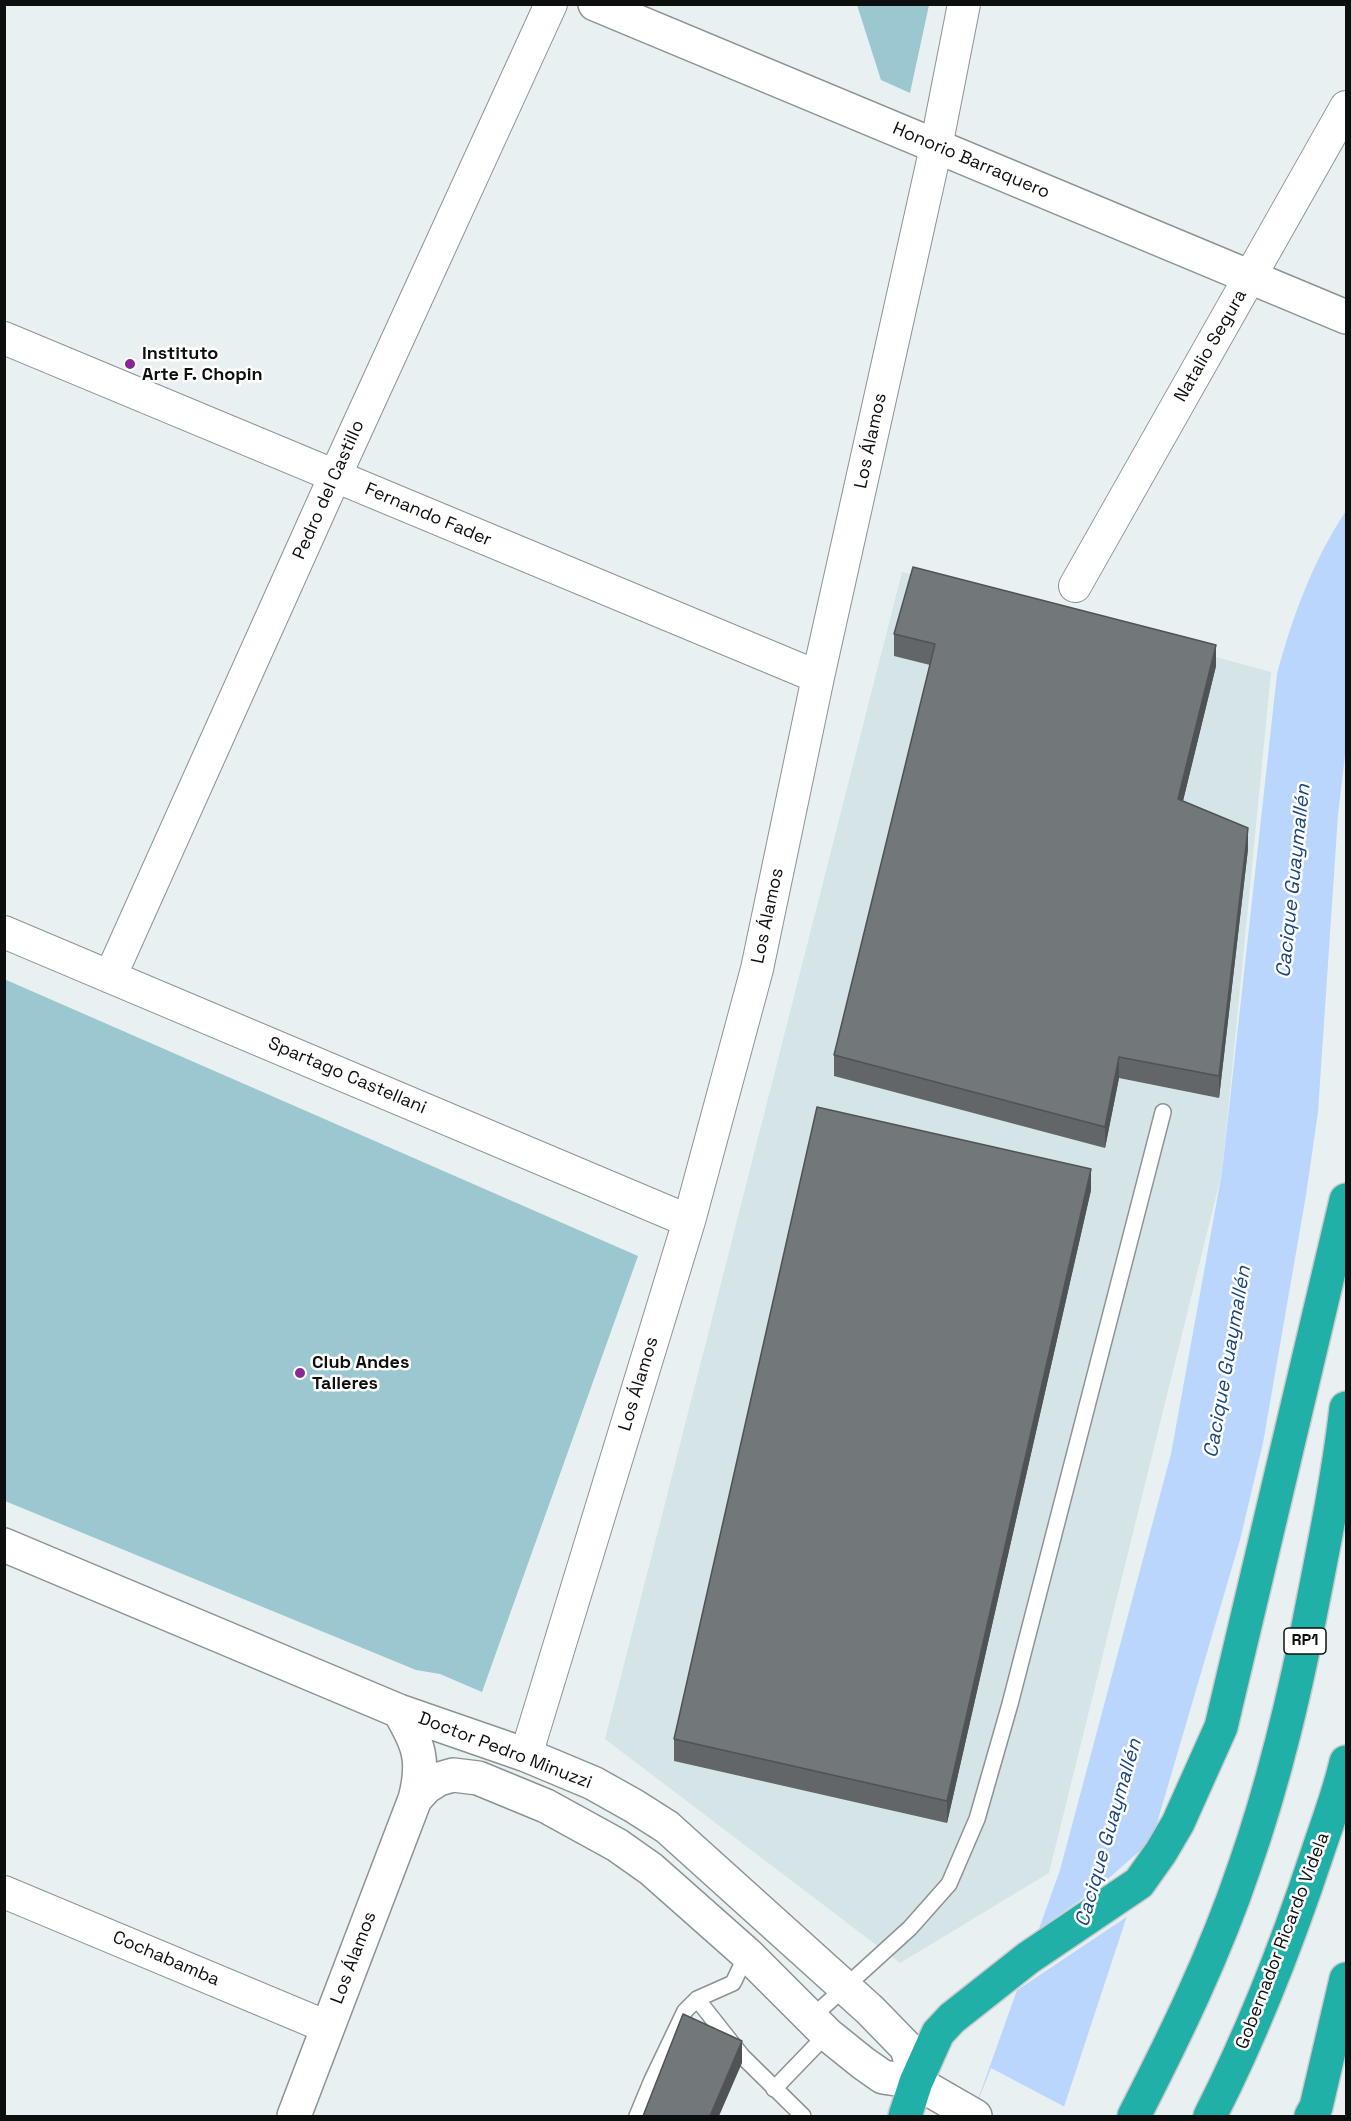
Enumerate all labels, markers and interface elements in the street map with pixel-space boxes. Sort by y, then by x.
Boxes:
street label: Honorio Barraquero [889,118,1053,204]
street label: Natalio Segura [1170,286,1252,406]
place label: Instituto Arte F. Chopin [142,343,263,386]
marker: Instituto Arte F. Chopin [123,357,137,371]
street label: Los Álamos [850,391,892,491]
street label: Pedro del Castillo [289,417,369,563]
street label: Fernando Fader [361,479,495,551]
water label: Cacique Guaymallén [1272,783,1316,979]
street label: Los Álamos [747,866,789,966]
street label: Spartago Castellani [265,1033,429,1119]
water label: Cacique Guaymallén [1199,1264,1257,1460]
street label: Los Álamos [614,1334,664,1434]
place label: Club Andes Talleres [312,1352,409,1394]
marker: Club Andes Talleres [293,1366,307,1380]
road number: RP1 [1284,1628,1326,1654]
street label: Doctor Pedro Minuzzi [415,1708,595,1794]
water label: Cacique Guaymallén [1071,1736,1147,1930]
street label: Gobernador Ricardo Videla [1232,1830,1334,2052]
street label: Los Álamos [327,1909,381,2007]
street label: Cochabamba [109,1927,223,1991]

